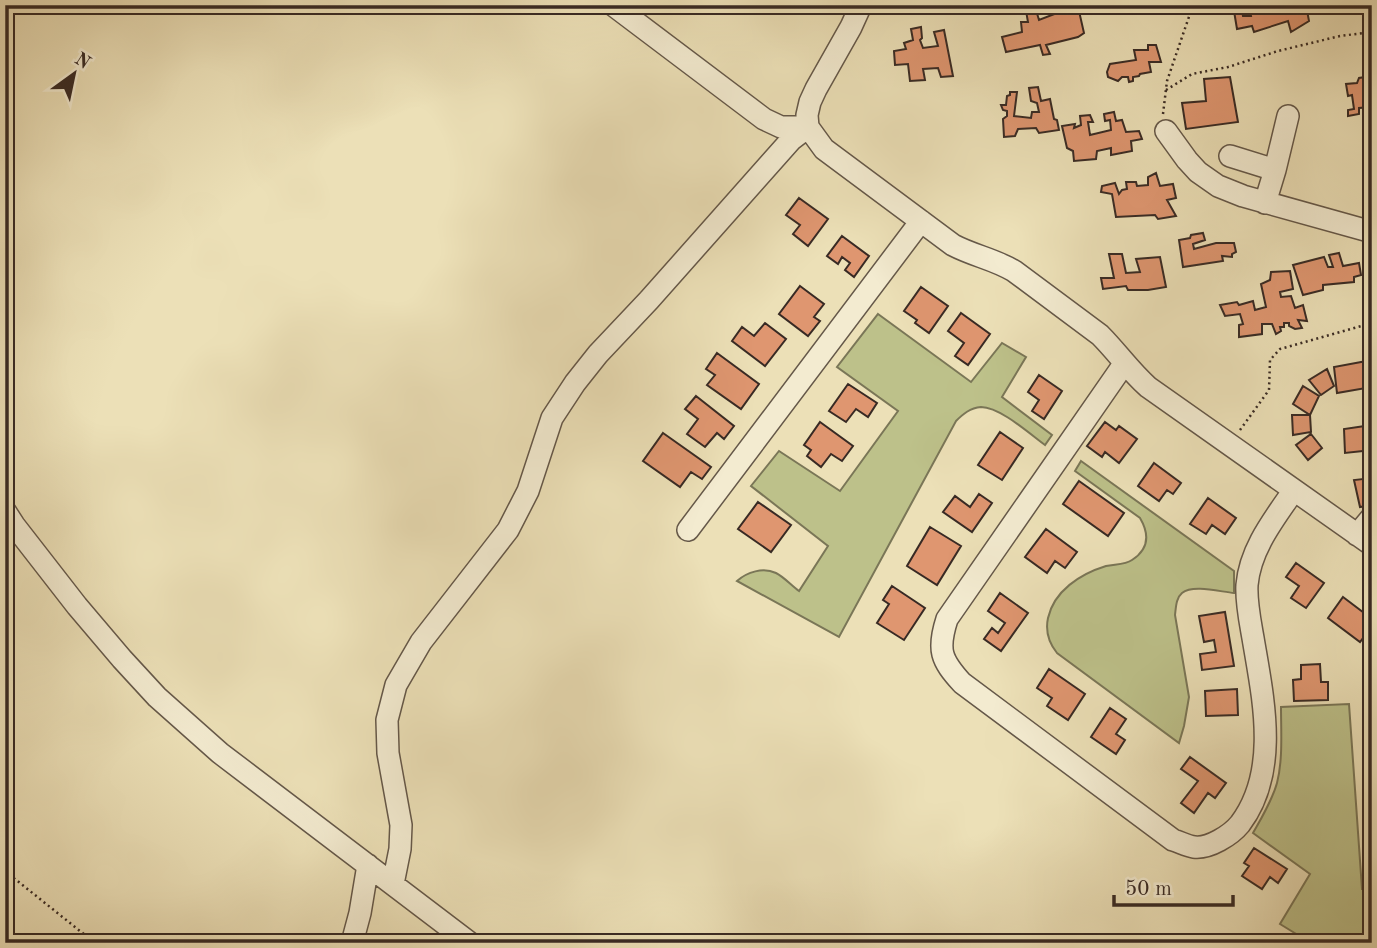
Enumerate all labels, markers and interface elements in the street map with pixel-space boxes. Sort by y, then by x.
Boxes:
north arrow [38,38,108,108]
text: N [71,50,94,74]
scale bar [1114,864,1234,908]
text: 50 m [1125,879,1172,900]

